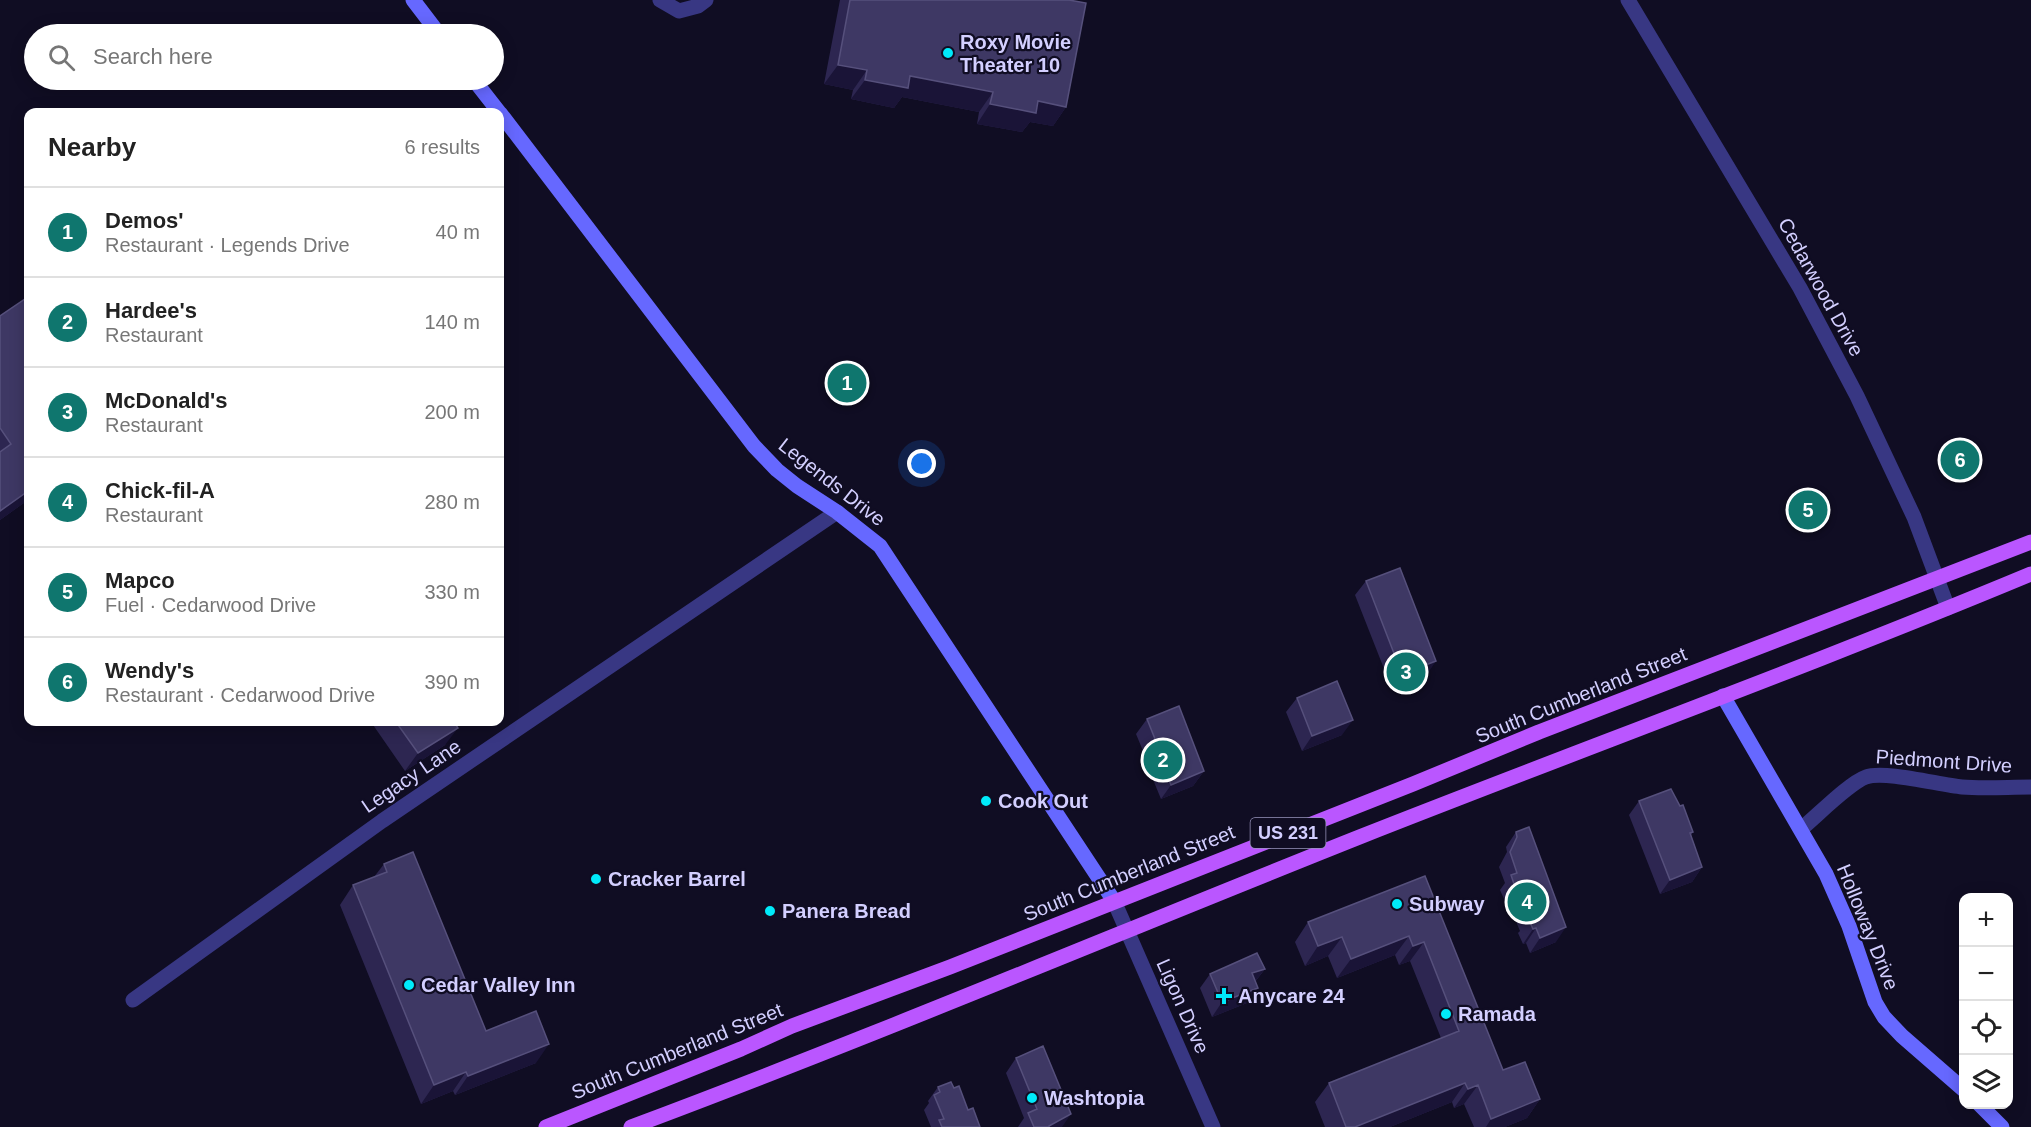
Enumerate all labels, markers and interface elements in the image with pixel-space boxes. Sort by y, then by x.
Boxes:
search box [24,24,504,90]
place label: Roxy Movie Theater 10 [960,31,1071,76]
icon: search [45,41,78,74]
text: Search here [93,44,213,69]
marker: Roxy Movie Theater 10 [941,46,955,60]
text: Nearby [48,132,136,162]
text: 6 results [404,136,480,158]
text: Demos' [105,208,184,233]
street label: Cedarwood Drive [1774,214,1868,360]
text: 1 [62,221,73,243]
text: 40 m [436,221,480,243]
text: Restaurant · Legends Drive [105,234,350,256]
text: Hardee's [105,298,197,323]
text: 2 [62,311,73,333]
text: 140 m [424,311,480,333]
text: Restaurant [105,324,203,346]
pin: 1 [828,360,866,406]
text: McDonald's [105,388,228,413]
text: 3 [62,401,73,423]
text: 200 m [424,401,480,423]
text: Restaurant [105,414,203,436]
street label: Legends Drive [774,434,890,530]
pin: 6 [1940,438,1980,482]
your location [907,449,936,478]
text: Chick-fil-A [105,478,215,503]
pin: 5 [1788,488,1828,532]
text: 4 [62,491,73,513]
text: 280 m [424,491,480,513]
text: Restaurant [105,504,203,526]
text: Mapco [105,568,175,593]
text: 5 [62,581,73,603]
text: 330 m [424,581,480,603]
text: Fuel · Cedarwood Drive [105,594,316,616]
street label: South Cumberland Street [1472,642,1690,747]
pin: 3 [1386,650,1426,694]
text: Wendy's [105,658,194,683]
text: 6 [62,671,73,693]
text: 390 m [424,671,480,693]
text: Restaurant · Cedarwood Drive [105,684,375,706]
street label: Legacy Lane [357,735,465,817]
pin: 2 [1144,738,1182,783]
street label: Piedmont Drive [1875,745,2013,777]
place label: Cook Out [998,790,1088,812]
marker: Cook Out [979,794,993,808]
road number: US 231 [1250,818,1326,848]
street label: South Cumberland Street [1020,820,1238,925]
street label: Holloway Drive [1833,861,1903,993]
place label: Cracker Barrel [608,868,746,890]
marker: Cracker Barrel [589,872,603,886]
pin: 4 [1508,880,1546,924]
place label: Subway [1409,893,1485,915]
map controls [1959,893,2013,1109]
button: + [1959,893,2013,947]
marker: Subway [1390,897,1404,911]
place label: Panera Bread [782,900,911,922]
marker: Panera Bread [763,904,777,918]
button: − [1959,947,2013,1001]
street label: Ligon Drive [1152,955,1214,1057]
place label: Cedar Valley Inn [421,974,576,996]
marker: Cedar Valley Inn [402,978,416,992]
place label: Anycare 24 [1238,985,1346,1007]
marker: Anycare 24 [1215,987,1233,1005]
street label: South Cumberland Street [568,998,786,1103]
button: locate [1959,1001,2013,1055]
place label: Ramada [1458,1003,1537,1025]
marker: Ramada [1439,1007,1453,1021]
button: layers [1959,1055,2013,1109]
place label: Washtopia [1044,1087,1145,1109]
marker: Washtopia [1025,1091,1039,1105]

